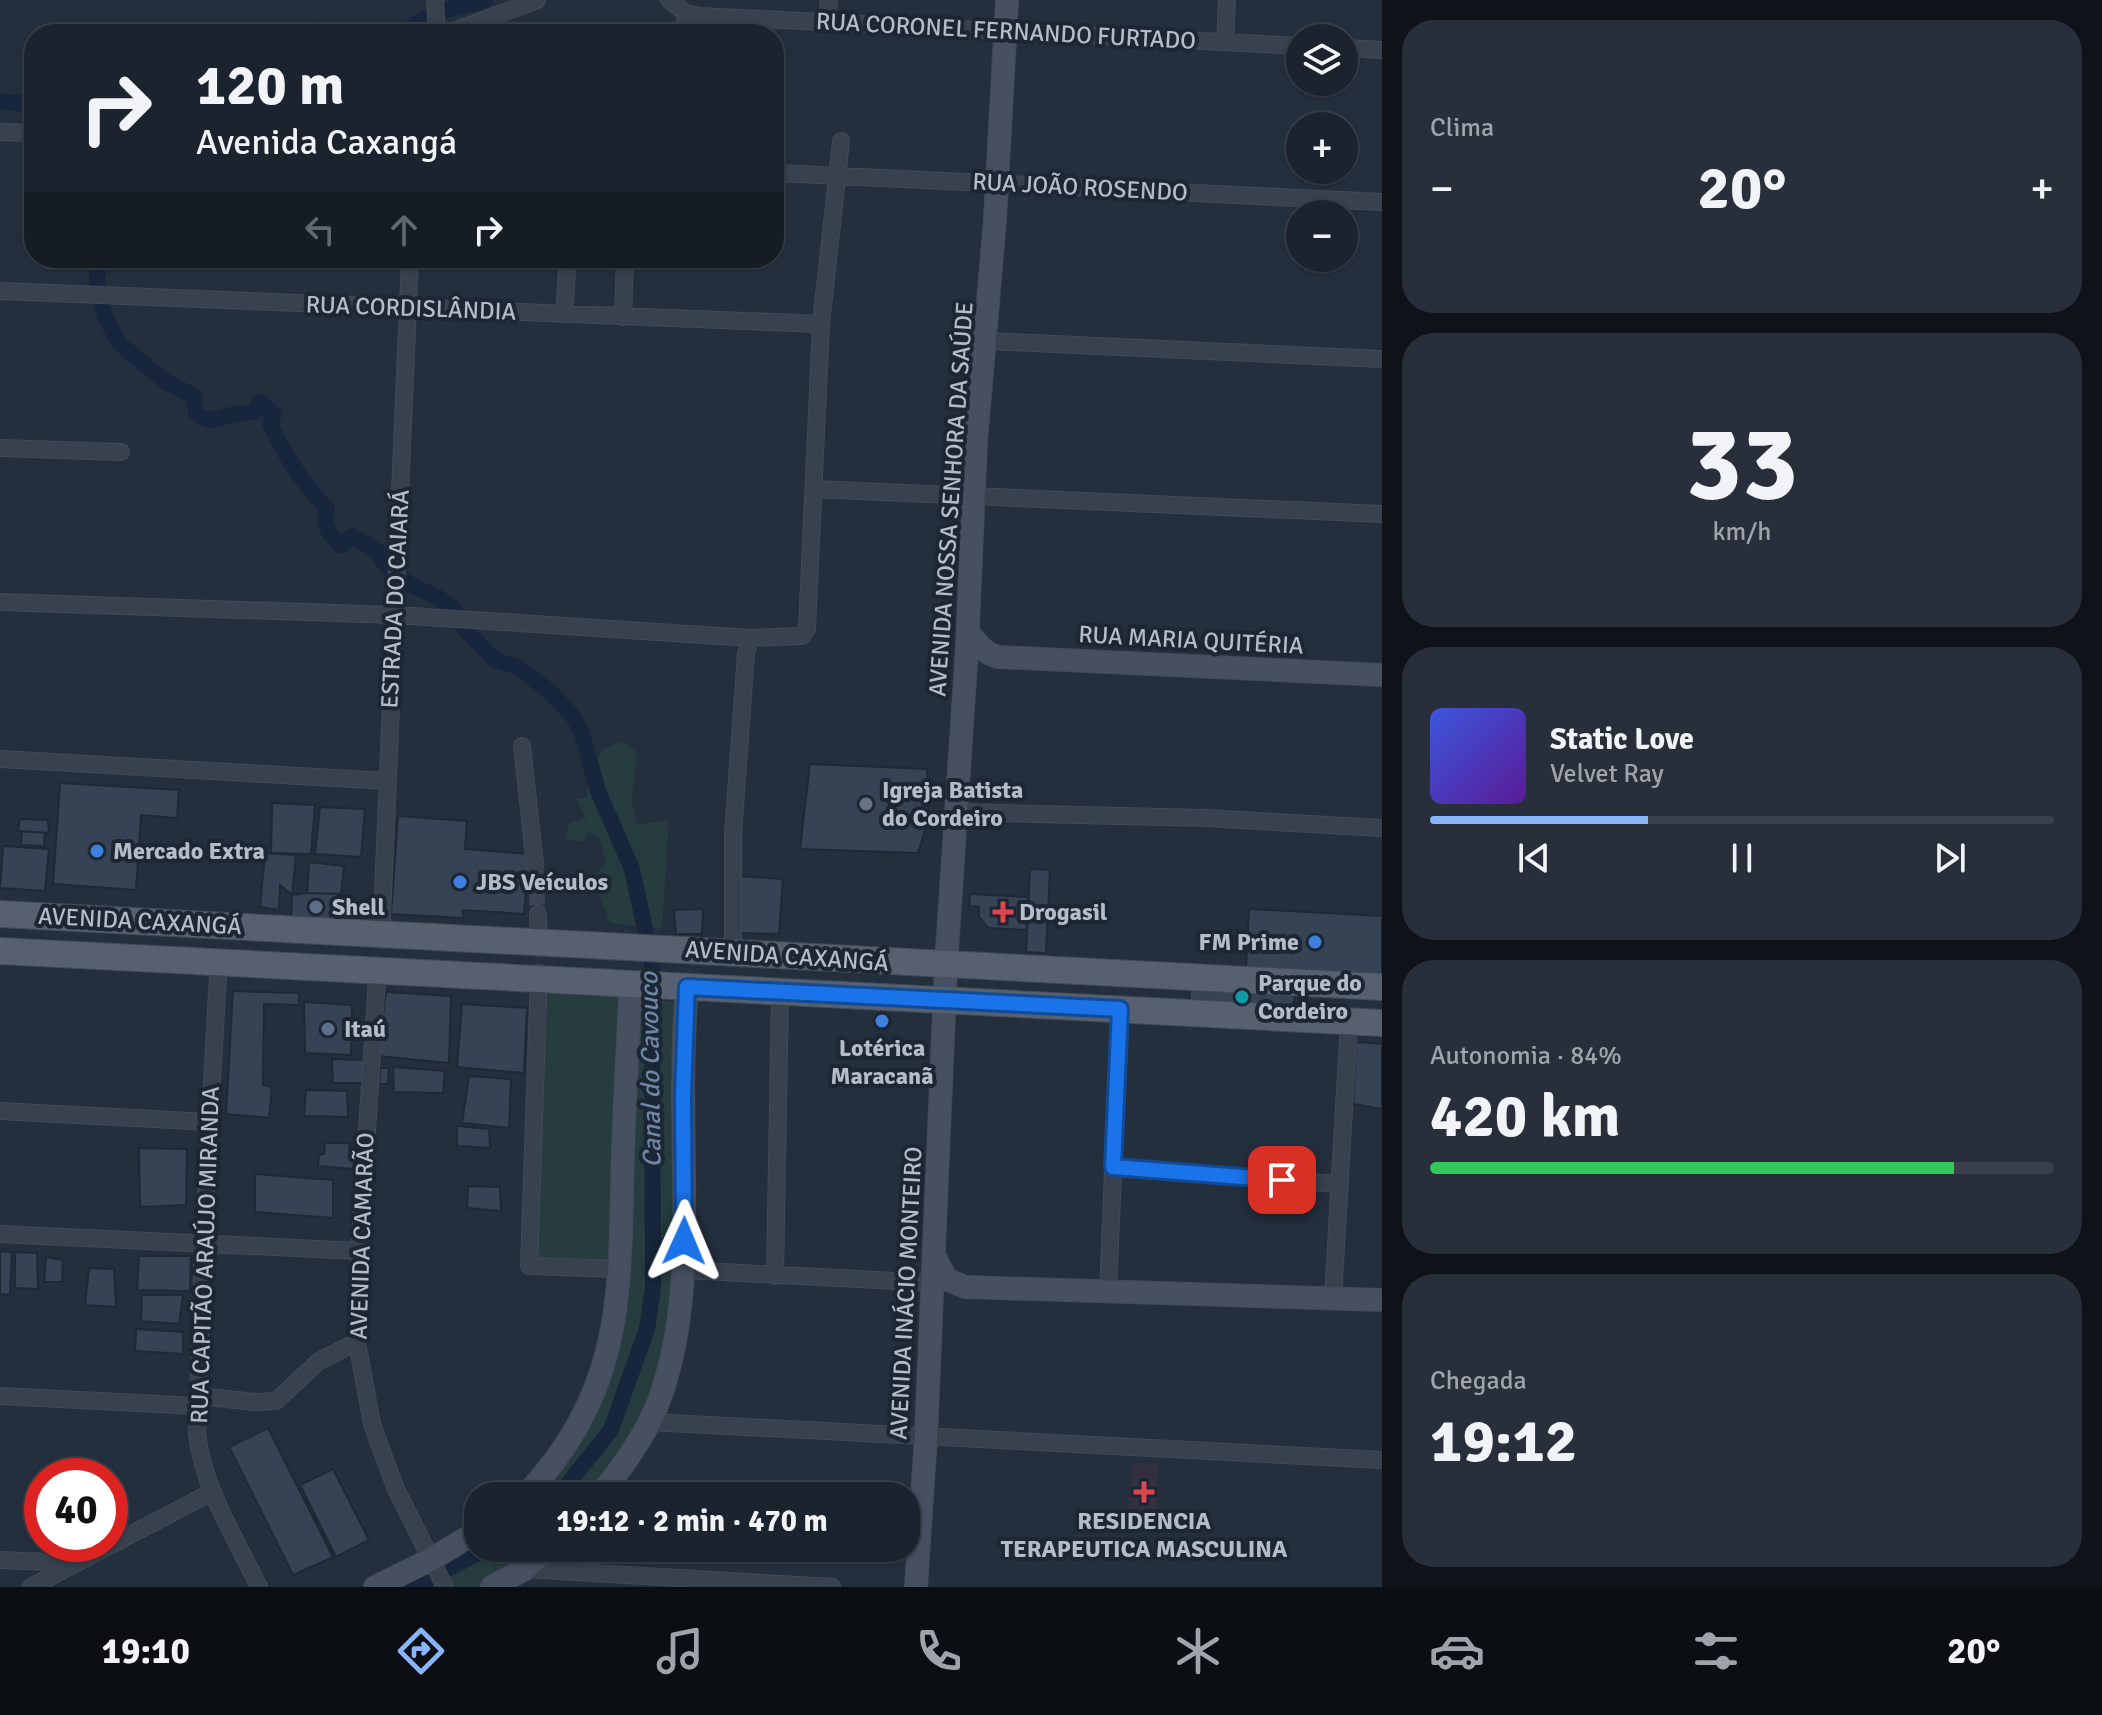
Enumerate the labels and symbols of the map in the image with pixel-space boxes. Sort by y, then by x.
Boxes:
street label: RUA CORONEL FERNANDO FURTADO [815,6,1197,56]
street label: RUA JOÃO ROSENDO [972,166,1188,208]
street label: RUA CORDISLÂNDIA [305,289,517,327]
street label: AVENIDA NOSSA SENHORA DA SAÚDE [922,301,980,697]
street label: ESTRADA DO CAIARÁ [374,489,416,709]
street label: RUA MARIA QUITÉRIA [1078,619,1305,661]
place label: Igreja Batista do Cordeiro [882,775,1023,833]
marker: Igreja Batista do Cordeiro [857,795,875,813]
place label: Mercado Extra [113,836,265,866]
marker: Mercado Extra [88,842,106,860]
place label: JBS Veículos [476,867,609,897]
marker: JBS Veículos [451,873,469,891]
place label: Shell [332,892,386,922]
place label: Drogasil [1019,897,1108,927]
marker: Shell [307,898,325,916]
street label: AVENIDA CAXANGÁ [37,901,243,941]
marker: Drogasil [994,903,1012,921]
place label: FM Prime [1199,927,1299,957]
marker: FM Prime [1306,933,1324,951]
street label: AVENIDA CAXANGÁ [684,934,890,978]
place label: Parque do Cordeiro [1258,968,1362,1026]
water label: Canal do Cavouco [633,970,669,1168]
marker: Parque do Cordeiro [1233,988,1251,1006]
marker: Lotérica Maracanã [873,1012,891,1030]
place label: Itaú [344,1014,386,1044]
marker: Itaú [319,1020,337,1038]
place label: Lotérica Maracanã [831,1033,933,1091]
street label: RUA CAPITÃO ARAÚJO MIRANDA [184,1085,226,1424]
street label: AVENIDA CAMARÃO [343,1132,381,1340]
street label: AVENIDA INÁCIO MONTEIRO [883,1146,929,1440]
pin [1248,1146,1316,1214]
position arrow [642,1199,726,1283]
speed limit sign: 40 [24,1458,128,1562]
marker: RESIDENCIA TERAPEUTICA MASCULINA [1133,1481,1155,1503]
place label: RESIDENCIA TERAPEUTICA MASCULINA [1001,1506,1288,1564]

